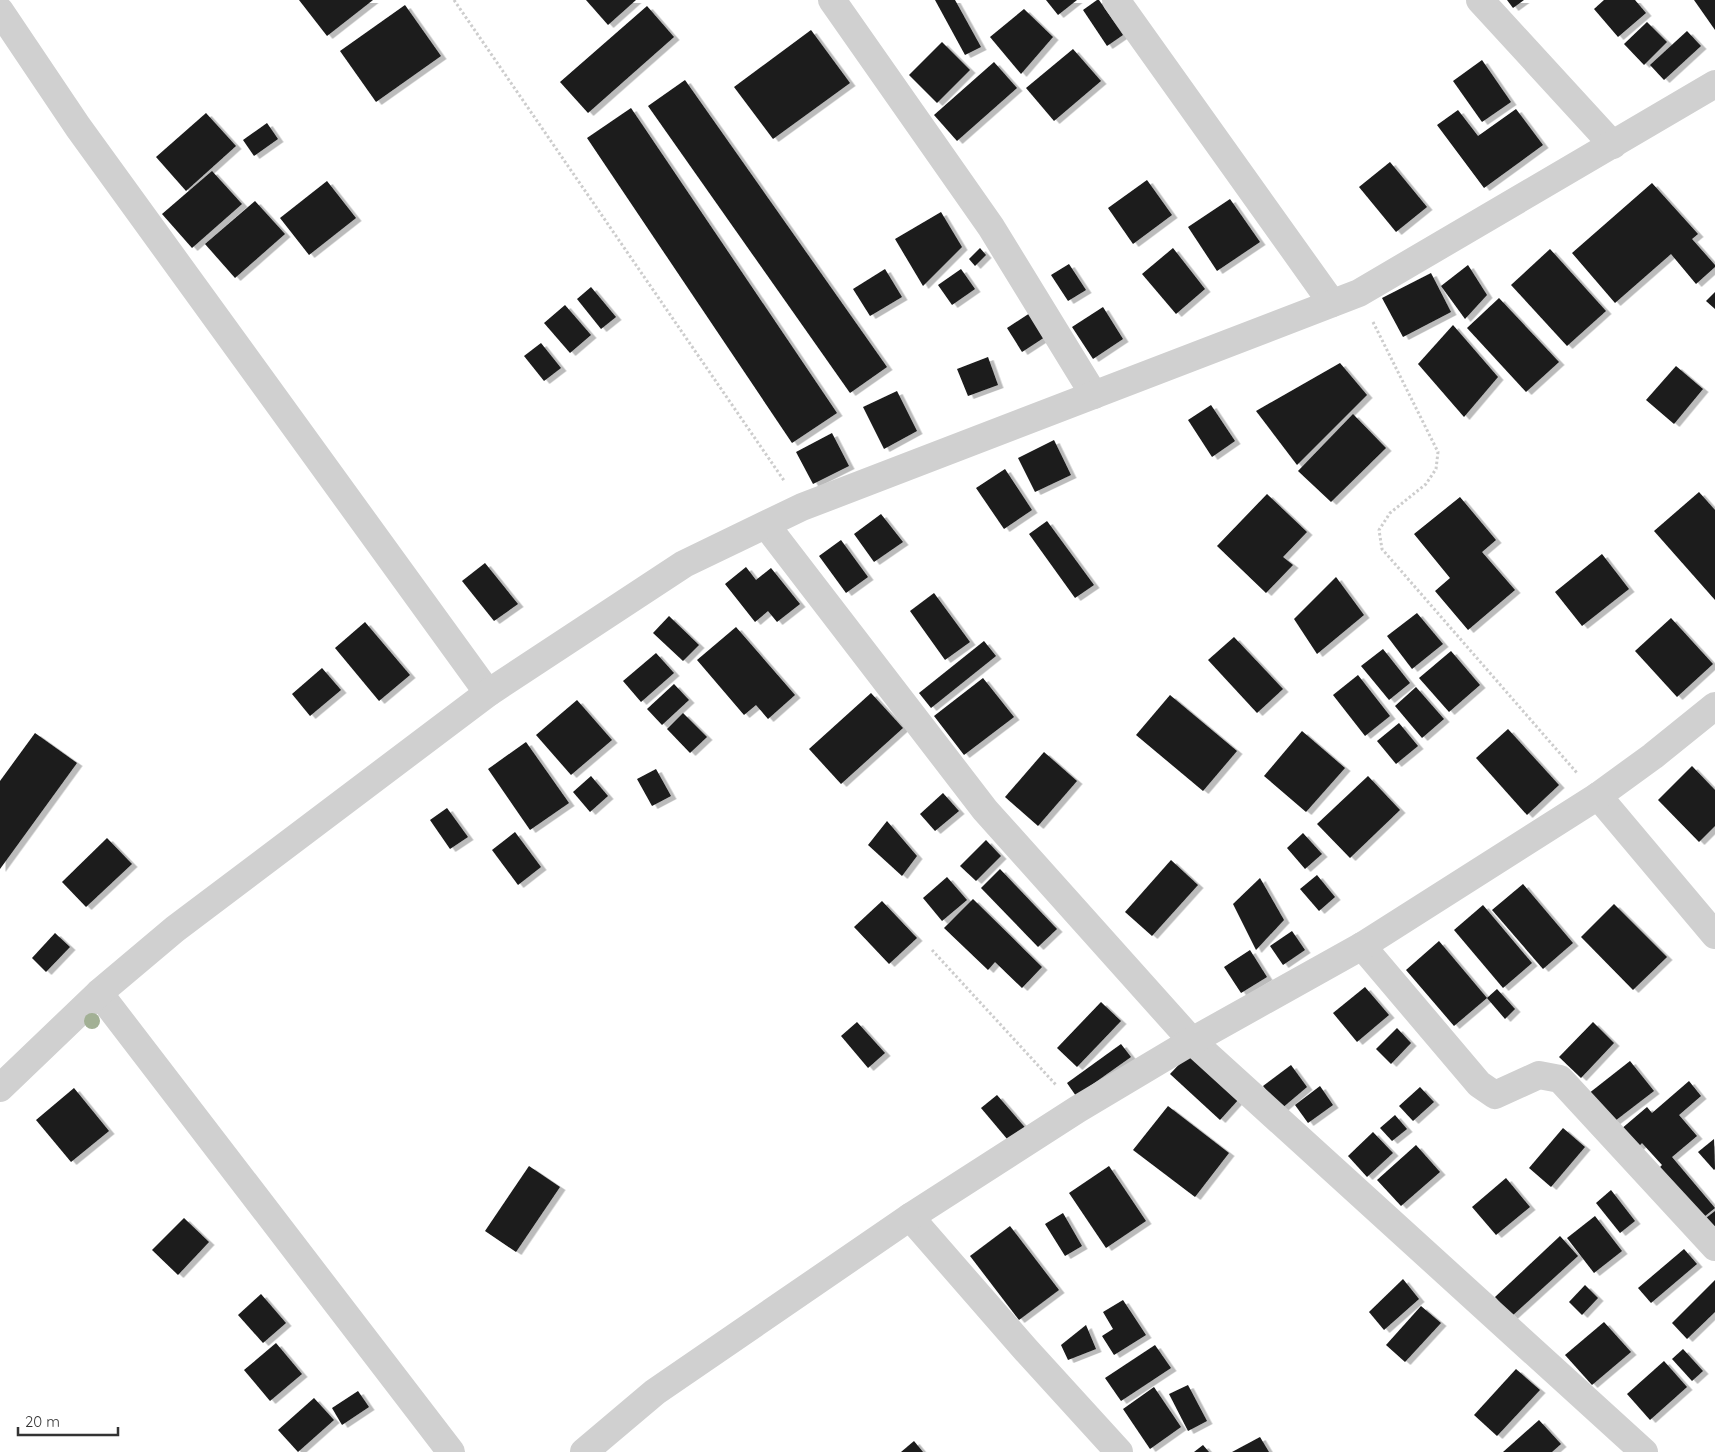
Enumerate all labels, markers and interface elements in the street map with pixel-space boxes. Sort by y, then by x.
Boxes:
scale bar [18,1404,118,1436]
text: 20 m [25,1412,60,1431]

